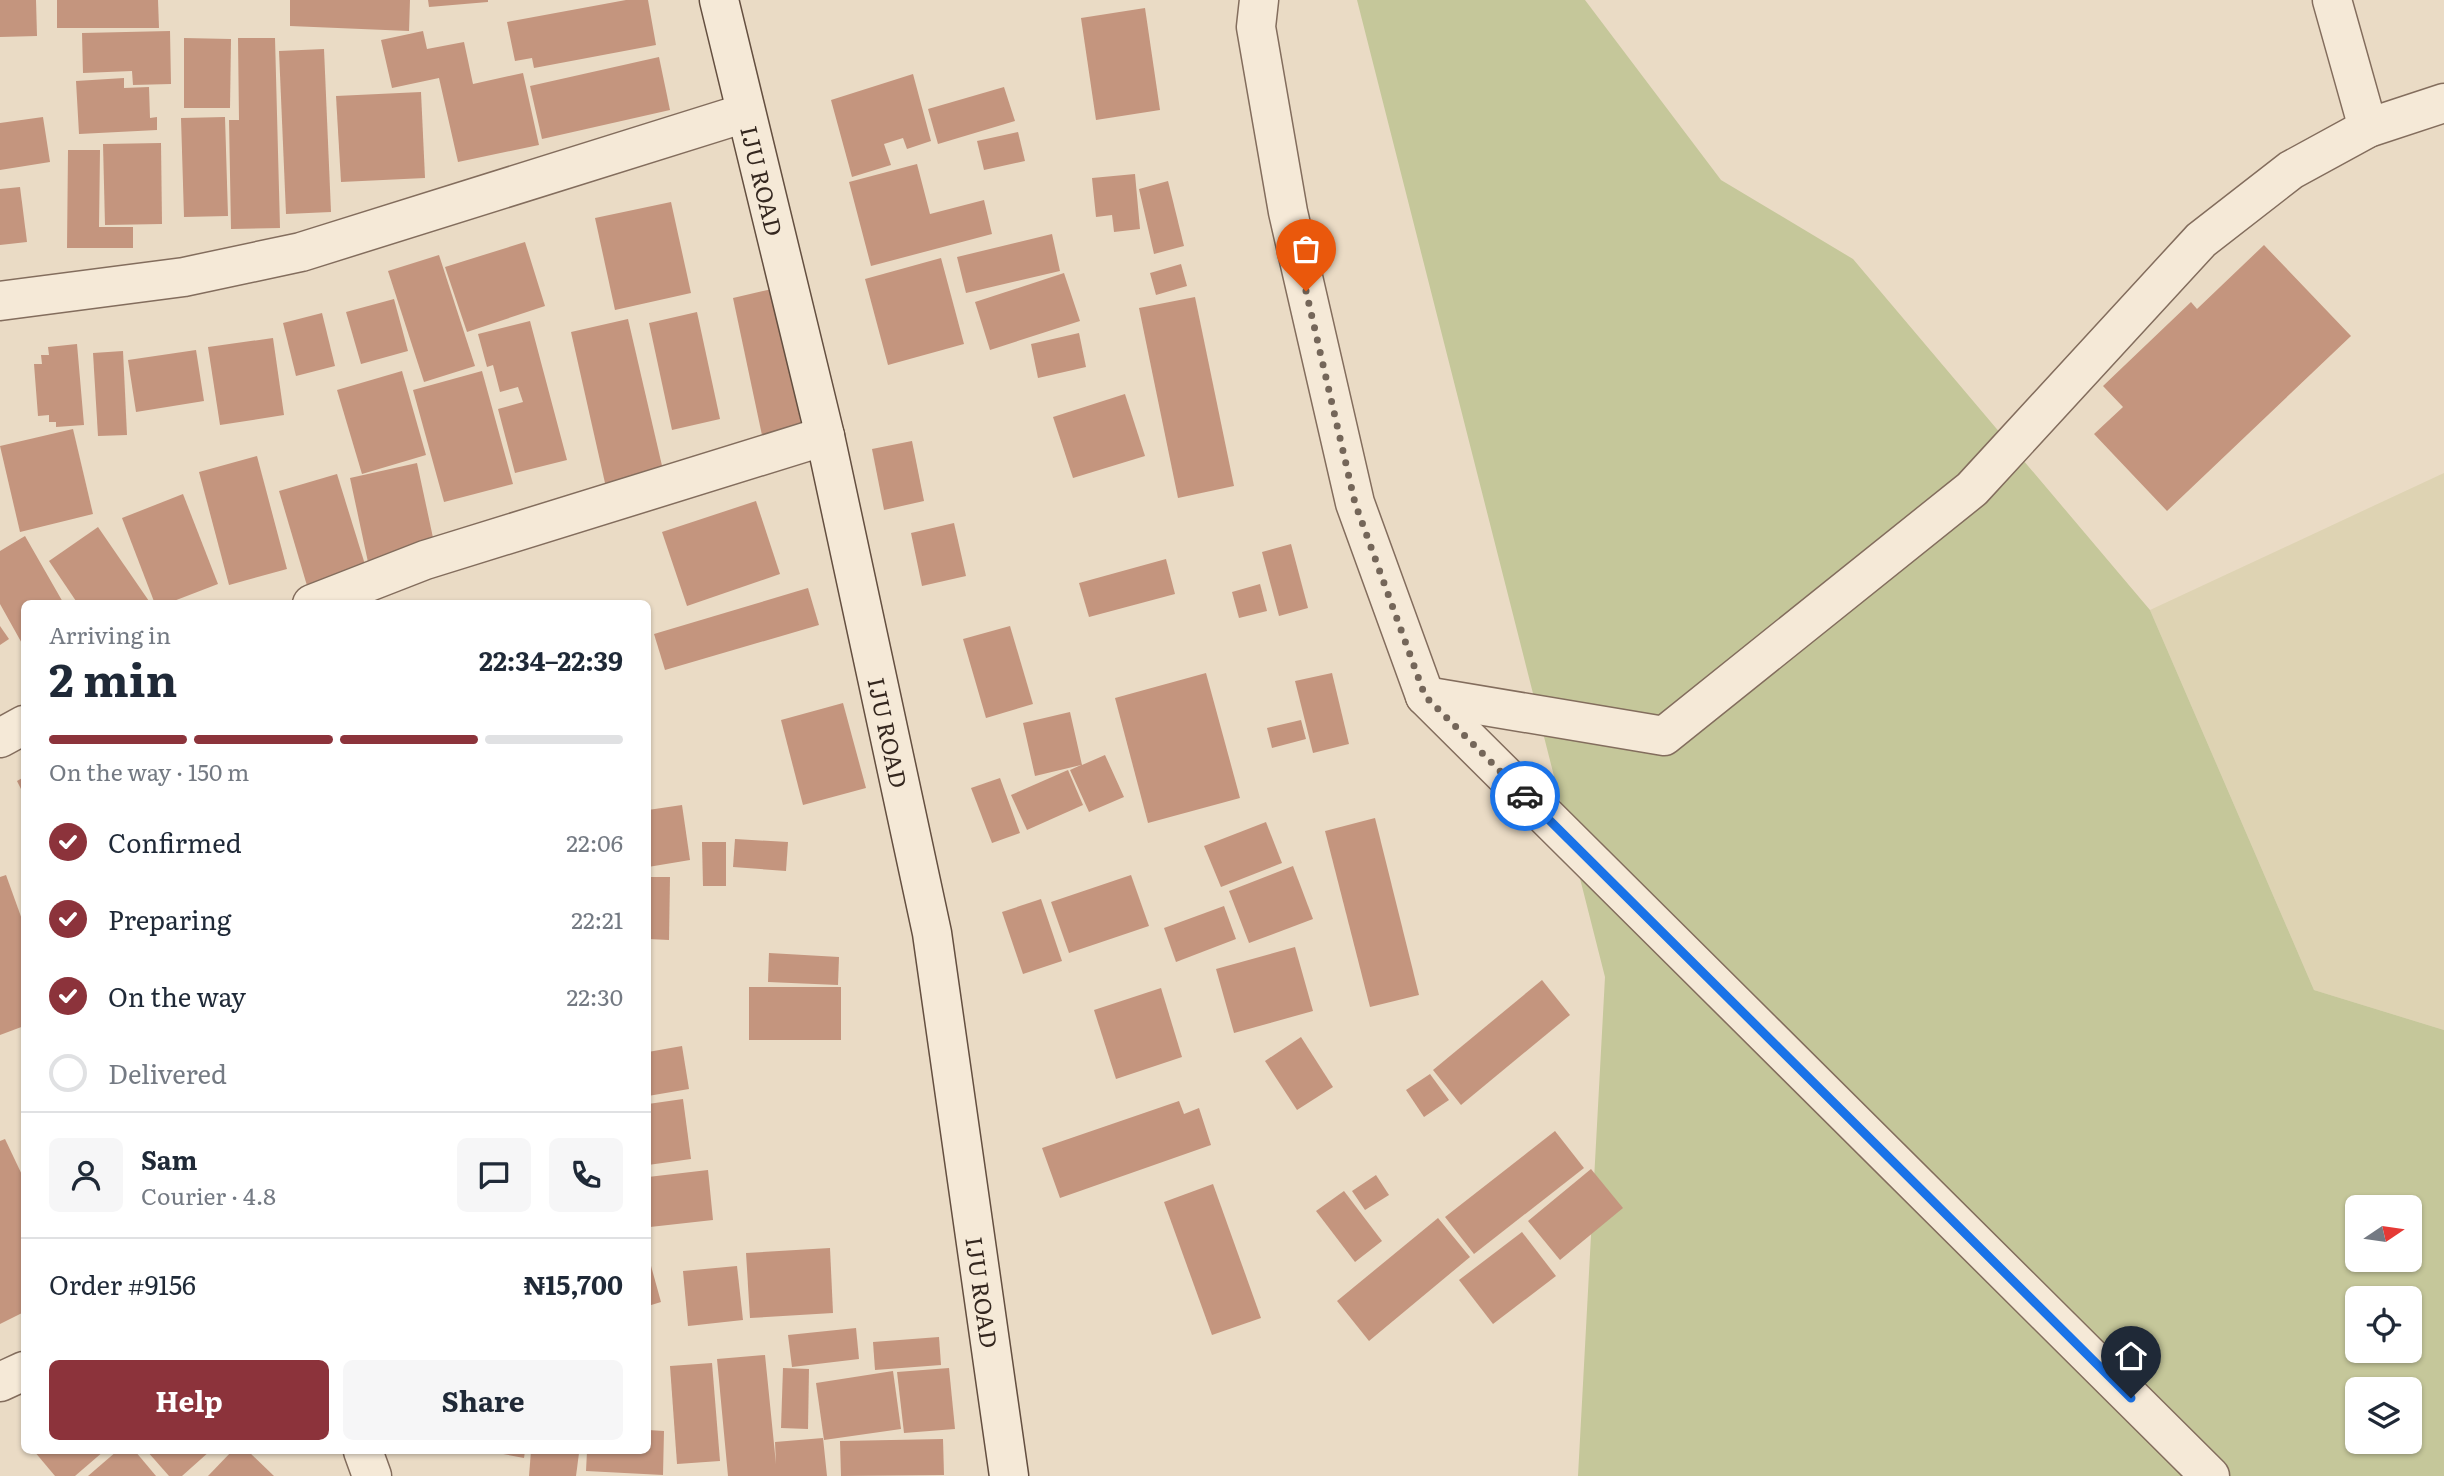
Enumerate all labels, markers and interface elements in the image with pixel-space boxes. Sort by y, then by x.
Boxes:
street label: IJU ROAD [733,122,793,239]
pin [1276,219,1336,291]
icon: bag [1287,230,1325,268]
text: Arriving in [49,617,171,651]
text: 22:34–22:39 [479,640,623,679]
text: 2 min [49,643,178,711]
street label: IJU ROAD [860,674,917,791]
text: On the way · 150 m [49,754,249,788]
courier [1490,761,1560,831]
icon: car [1506,777,1544,815]
text: Confirmed [108,822,242,861]
icon: check [49,823,87,861]
text: 22:06 [566,825,623,859]
text: Preparing [108,899,231,938]
icon: check [49,900,87,938]
text: 22:21 [571,902,623,936]
text: On the way [108,976,246,1015]
icon: check [49,977,87,1015]
text: 22:30 [566,979,623,1013]
text: Delivered [108,1053,227,1092]
button: person [49,1138,123,1212]
button: chat [457,1138,531,1212]
button: phone [549,1138,623,1212]
text: Sam [141,1139,197,1178]
text: Courier · 4.8 [141,1178,276,1212]
north arrow [2345,1195,2422,1272]
map controls [2345,1195,2422,1454]
street label: IJU ROAD [958,1234,1008,1350]
text: Order #9156 [49,1264,196,1303]
text: ₦15,700 [524,1264,623,1303]
button: locate [2345,1286,2422,1363]
pin [2101,1326,2161,1398]
icon: home [2112,1337,2150,1375]
button: Help [49,1360,329,1440]
button: Share [343,1360,623,1440]
button: layers [2345,1377,2422,1454]

